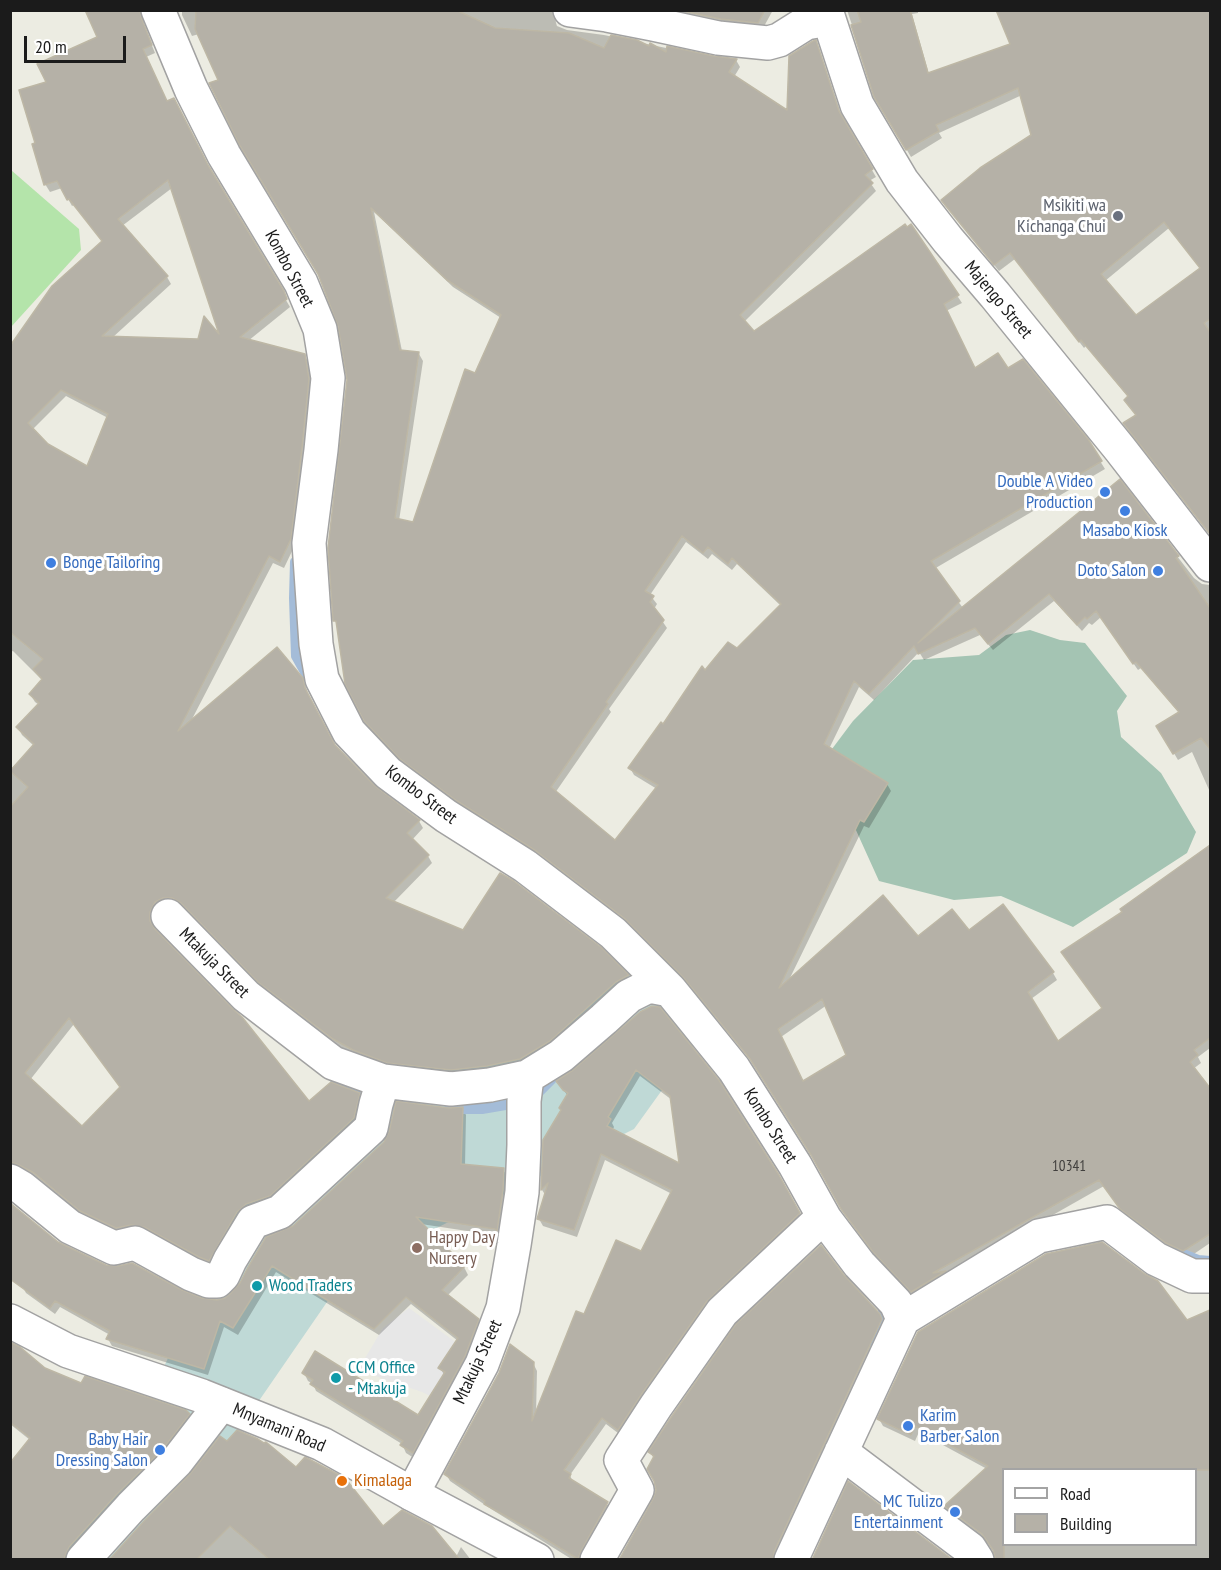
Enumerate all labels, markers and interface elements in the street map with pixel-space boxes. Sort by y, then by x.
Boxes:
scale bar [27,24,129,62]
text: 20 m [35,35,67,58]
place label: Msikiti wa Kichanga Chui [1017,195,1106,238]
marker: Msikiti wa Kichanga Chui [1111,209,1125,223]
street label: Kombo Street [260,227,318,311]
street label: Majengo Street [959,257,1037,343]
place label: Double A Video Production [997,471,1093,514]
marker: Double A Video Production [1098,485,1112,499]
marker: Masabo Kiosk [1118,504,1132,518]
place label: Masabo Kiosk [1083,520,1167,542]
place label: Bonge Tailoring [63,552,160,574]
marker: Bonge Tailoring [44,556,58,570]
place label: Doto Salon [1078,560,1146,582]
marker: Doto Salon [1151,564,1165,578]
street label: Kombo Street [381,761,461,829]
street label: Mtakuja Street [174,923,254,1003]
street label: Kombo Street [738,1085,802,1167]
house number: 10341 [1052,1158,1086,1176]
place label: Happy Day Nursery [429,1227,495,1270]
marker: Happy Day Nursery [410,1241,424,1255]
place label: Wood Traders [269,1275,353,1297]
marker: Wood Traders [250,1279,264,1293]
street label: Mtakuja Street [449,1316,507,1408]
place label: CCM Office - Mtakuja [348,1357,415,1400]
marker: CCM Office - Mtakuja [329,1371,343,1385]
street label: Mnyamani Road [229,1399,329,1457]
place label: Karim Barber Salon [920,1405,999,1448]
marker: Karim Barber Salon [901,1419,915,1433]
place label: Baby Hair Dressing Salon [56,1429,148,1472]
marker: Baby Hair Dressing Salon [153,1443,167,1457]
legend [1002,1468,1197,1546]
place label: Kimalaga [354,1470,412,1492]
marker: Kimalaga [335,1474,349,1488]
text: Road [1060,1482,1091,1505]
place label: MC Tulizo Entertainment [854,1491,943,1534]
marker: MC Tulizo Entertainment [948,1505,962,1519]
text: Building [1060,1512,1112,1535]

